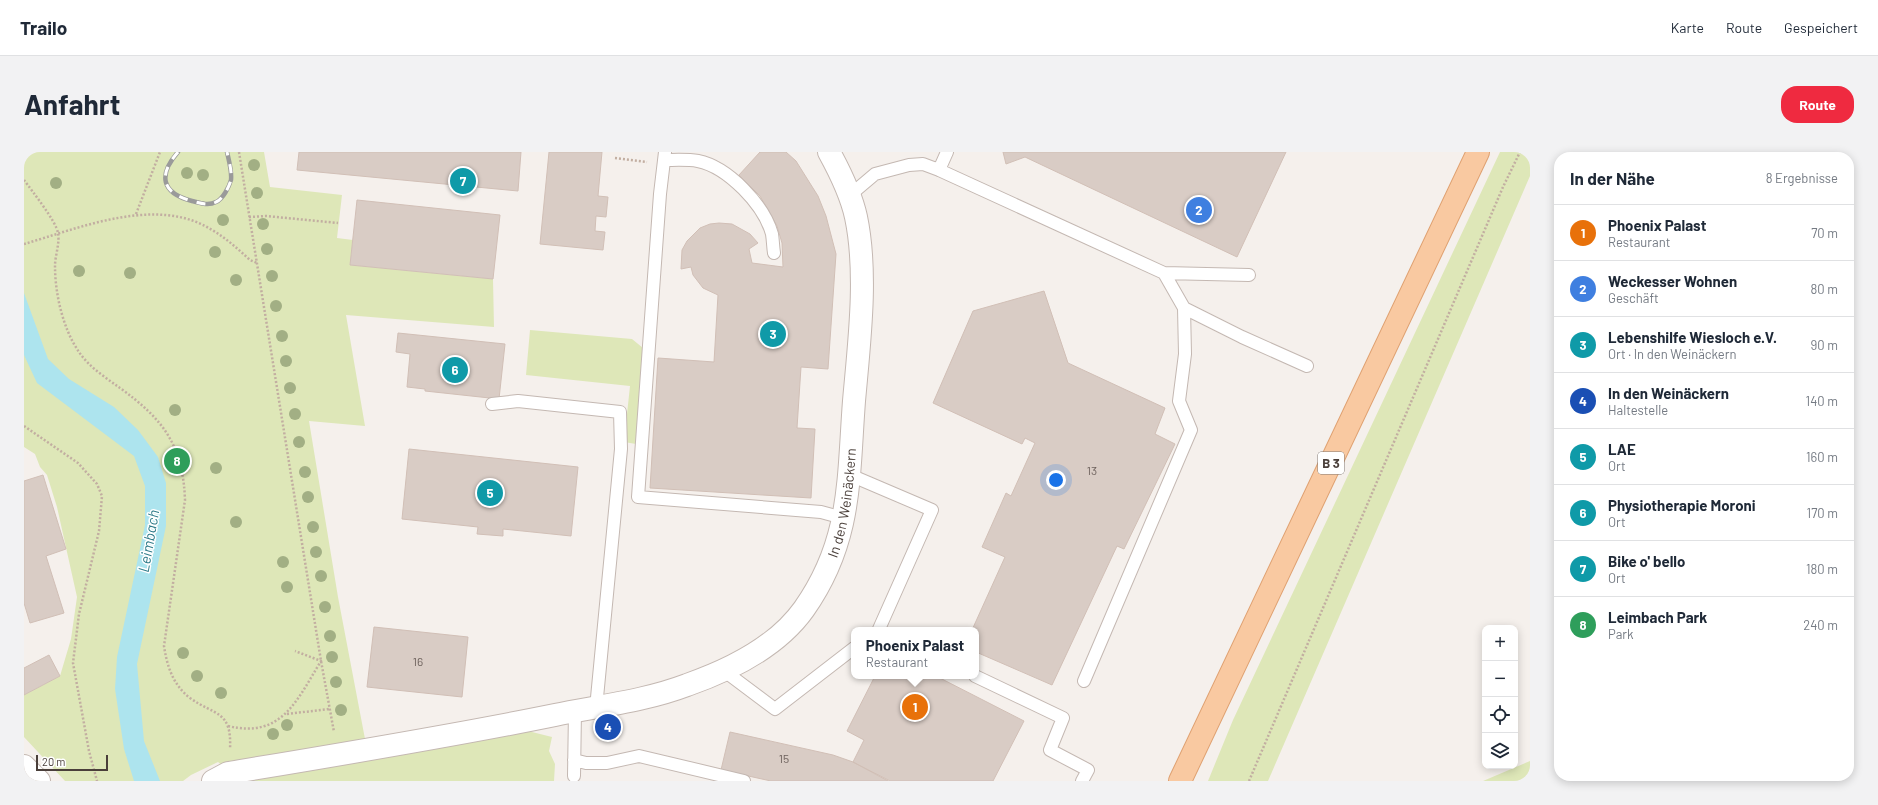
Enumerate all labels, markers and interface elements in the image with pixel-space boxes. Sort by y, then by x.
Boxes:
text: Trailo [20,16,67,39]
text: Karte [1671,19,1704,36]
text: Route [1726,19,1762,36]
text: Gespeichert [1784,19,1858,36]
button: Route [1781,86,1854,123]
text: Anfahrt [24,87,120,121]
pin: 7 [450,166,476,196]
text: In der Nähe [1570,168,1655,188]
text: 8 Ergebnisse [1766,170,1838,186]
pin: 2 [1186,195,1212,225]
text: Phoenix Palast [1608,216,1706,234]
text: 1 [1581,225,1585,241]
text: 70 m [1811,225,1838,241]
text: Restaurant [1608,234,1670,250]
text: Weckesser Wohnen [1608,272,1737,290]
text: 2 [1579,281,1587,297]
text: 80 m [1811,281,1838,297]
text: Geschäft [1608,290,1659,306]
pin: 3 [760,319,786,349]
text: Lebenshilfe Wiesloch e.V. [1608,328,1777,346]
text: 3 [1579,337,1587,353]
text: 90 m [1811,337,1838,353]
text: Ort · In den Weinäckern [1608,346,1737,362]
pin: 6 [442,355,468,385]
text: In den Weinäckern [1608,384,1729,402]
text: 4 [1579,393,1587,409]
text: 140 m [1806,393,1838,409]
text: Haltestelle [1608,402,1668,418]
text: LAE [1608,440,1636,458]
pin: 8 [164,446,190,476]
street label: In den Weinäckern [824,448,859,560]
text: 5 [1579,449,1587,465]
text: 160 m [1806,449,1838,465]
road number: B 3 [1318,452,1344,474]
text: Ort [1608,458,1626,474]
house number: 13 [1087,463,1097,477]
your location [1046,470,1066,490]
pin: 5 [477,478,503,508]
text: Physiotherapie Moroni [1608,496,1756,514]
text: 6 [1580,505,1586,521]
text: 170 m [1807,505,1838,521]
water label: Leimbach [134,508,162,573]
text: Ort [1608,514,1626,530]
text: Bike o' bello [1608,552,1685,570]
text: 7 [1580,561,1586,577]
text: 180 m [1806,561,1838,577]
text: Ort [1608,570,1626,586]
text: Leimbach Park [1608,608,1707,626]
text: 8 [1579,617,1587,633]
text: 240 m [1803,617,1838,633]
map controls [1482,625,1518,769]
button: + [1482,625,1518,661]
text: Park [1608,626,1634,642]
popup [851,627,979,679]
text: Phoenix Palast [866,636,964,654]
house number: 16 [413,654,423,668]
text: Restaurant [866,654,928,670]
button: − [1482,661,1518,697]
pin: 1 [902,692,928,722]
button: locate [1482,697,1518,733]
pin: 4 [595,712,621,742]
button: layers [1482,733,1518,769]
house number: 15 [779,751,789,765]
scale bar [36,753,108,772]
text: 20 m [42,755,65,768]

